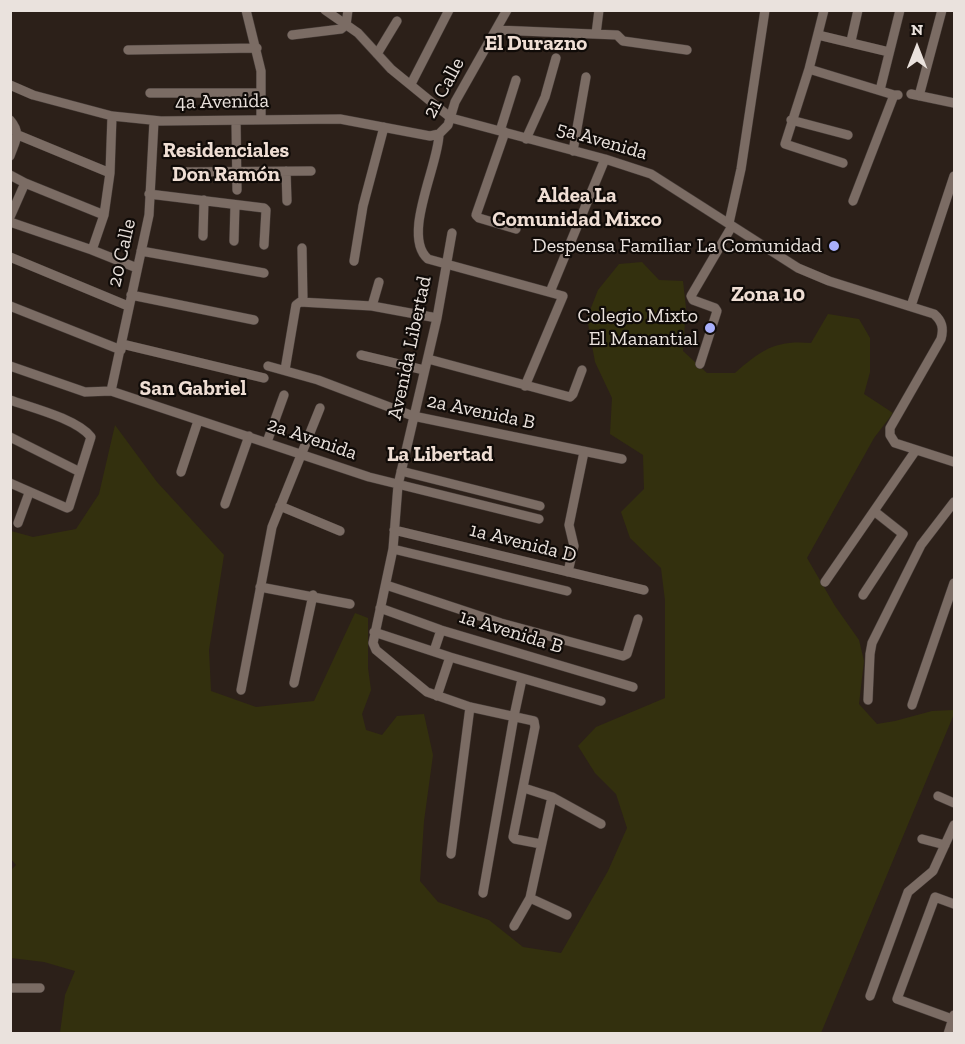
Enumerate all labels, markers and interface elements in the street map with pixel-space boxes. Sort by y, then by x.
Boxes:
north arrow [887,18,947,78]
text: N [911,20,923,39]
district label: El Durazno [485,31,587,57]
street label: 21 Calle [418,54,470,122]
street label: 4a Avenida [175,89,269,115]
street label: 5a Avenida [554,117,650,165]
district label: Residenciales Don Ramón [163,138,289,188]
district label: Aldea La Comunidad Mixco [492,183,662,233]
street label: 20 Calle [103,217,141,289]
place label: Despensa Familiar La Comunidad [533,234,822,258]
marker: Despensa Familiar La Comunidad [827,239,841,253]
street label: Avenida Libertad [383,274,437,422]
district label: Zona 10 [731,282,805,308]
place label: Colegio Mixto El Manantial [578,304,698,351]
marker: Colegio Mixto El Manantial [703,321,717,335]
district label: San Gabriel [140,376,246,402]
street label: 2a Avenida B [425,389,537,435]
street label: 2a Avenida [264,412,360,466]
district label: La Libertad [387,442,493,468]
street label: 1a Avenida D [467,518,579,568]
street label: 1a Avenida B [456,605,566,659]

